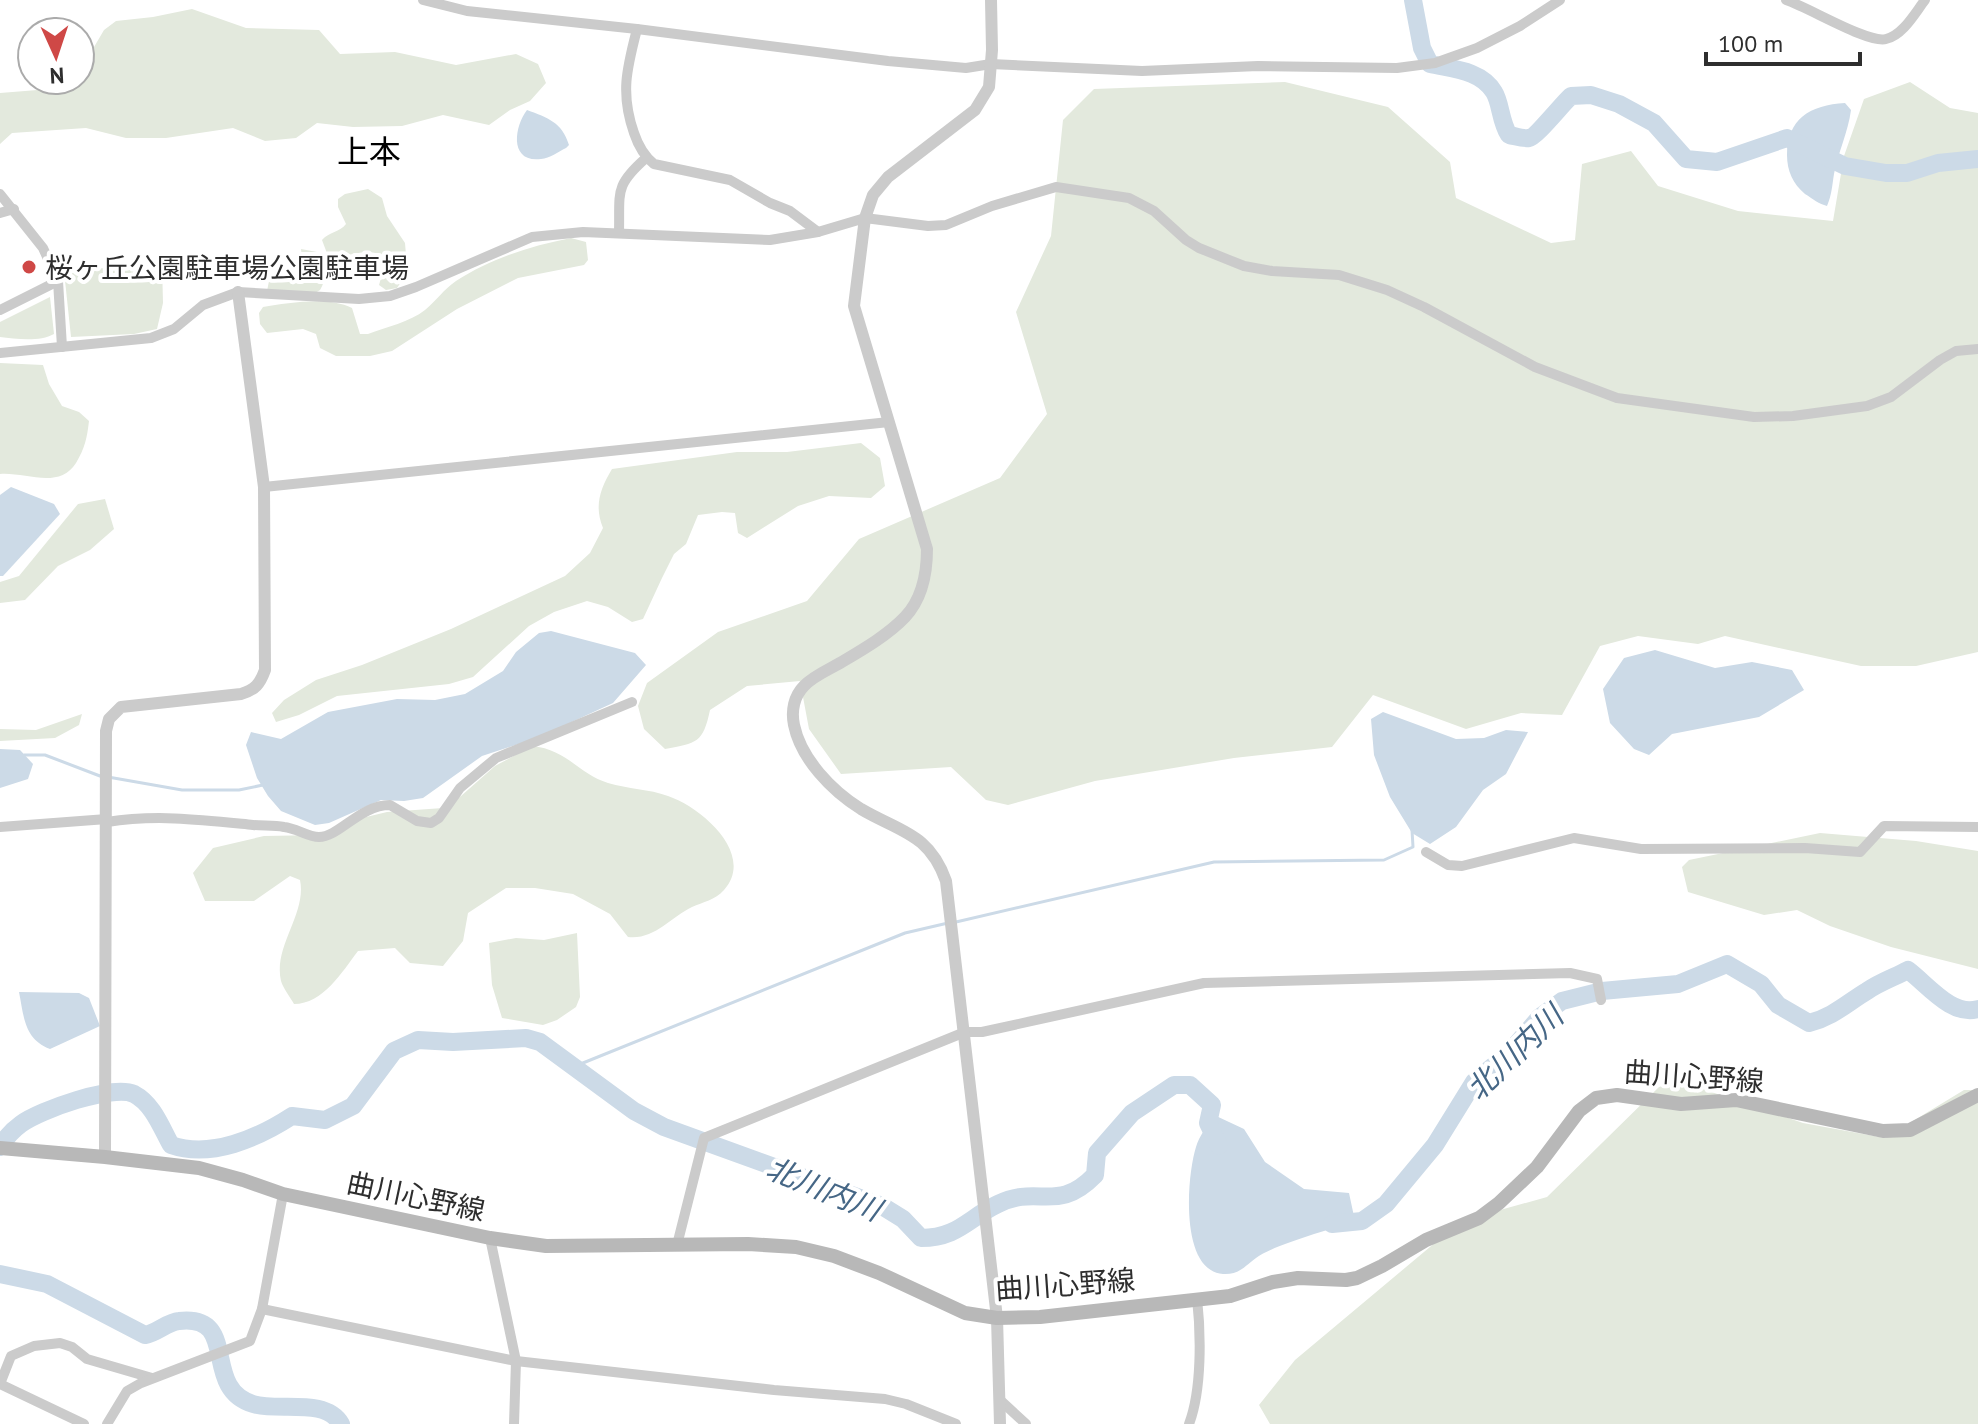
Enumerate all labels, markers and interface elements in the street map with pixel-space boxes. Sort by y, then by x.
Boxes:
north arrow [16,16,96,96]
scale bar [1706,16,1860,66]
text: 100 m [1718,28,1783,59]
text: N [49,62,65,90]
district label: 上本 [337,130,401,172]
place label: 桜ヶ丘公園駐車場公園駐車場 [45,249,409,286]
marker: 桜ヶ丘公園駐車場公園駐車場 [20,258,38,276]
water label: 北川内川 [1457,994,1573,1108]
street label: 曲川心野線 [1623,1053,1765,1099]
water label: 北川内川 [761,1147,890,1230]
street label: 曲川心野線 [344,1163,488,1229]
street label: 曲川心野線 [994,1261,1136,1307]

